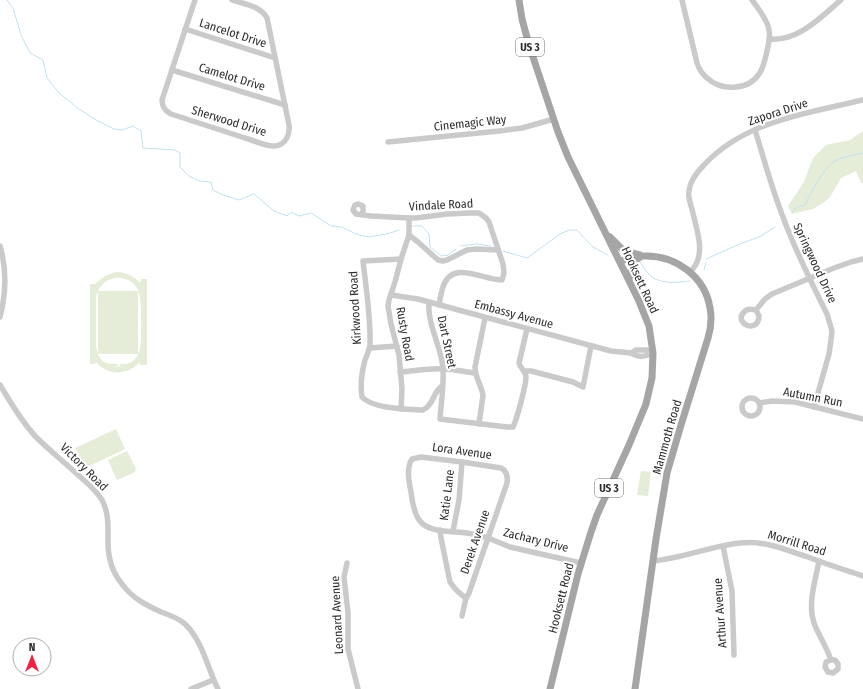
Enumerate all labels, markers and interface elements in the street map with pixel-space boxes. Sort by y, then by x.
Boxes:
street label: Lancelot Drive [198,16,268,50]
road number: US 3 [516,38,544,56]
street label: Camelot Drive [197,60,267,94]
street label: Zapora Drive [746,96,810,128]
street label: Sherwood Drive [190,103,268,139]
street label: Cinemagic Way [433,112,508,134]
street label: Vindale Road [408,196,474,214]
street label: Springwood Drive [790,221,840,305]
street label: Hooksett Road [618,244,662,316]
street label: Kirkwood Road [346,271,364,345]
street label: Embassy Avenue [473,297,555,331]
street label: Rusty Road [393,306,417,362]
street label: Dart Street [435,315,459,370]
street label: Autumn Run [782,384,844,410]
street label: Mammoth Road [650,398,684,476]
street label: Victory Road [57,440,111,494]
street label: Lora Avenue [431,440,493,462]
street label: Katie Lane [437,469,457,521]
road number: US 3 [595,479,623,497]
street label: Derek Avenue [457,508,493,576]
street label: Zachary Drive [502,525,570,555]
street label: Morrill Road [766,527,828,559]
street label: Hooksett Road [545,561,577,635]
street label: Leonard Avenue [328,575,346,655]
street label: Arthur Avenue [711,577,729,648]
north arrow [12,637,52,677]
text: N [29,641,35,654]

